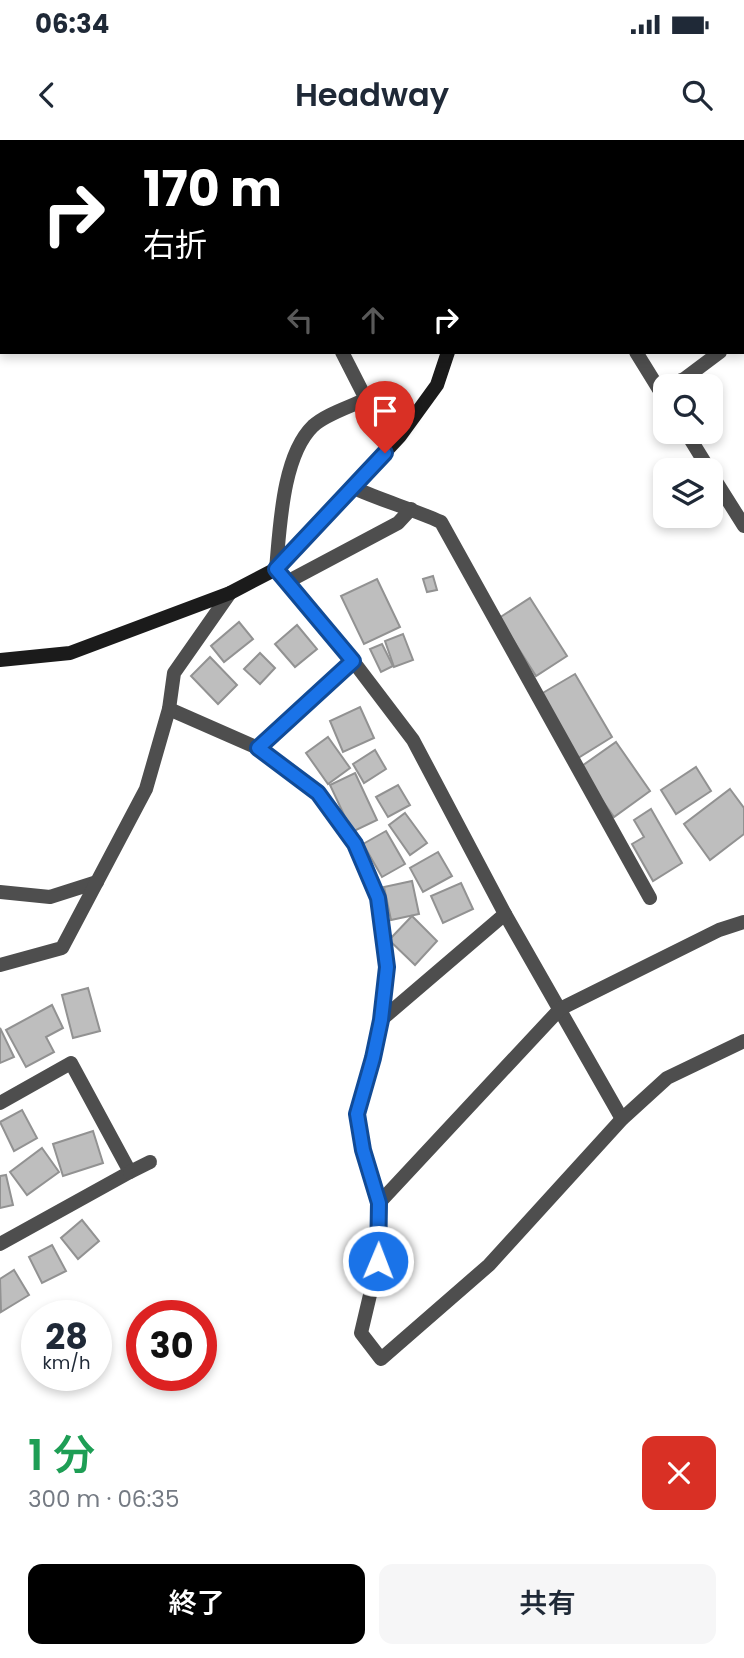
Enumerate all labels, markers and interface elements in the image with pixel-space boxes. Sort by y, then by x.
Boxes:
text: 06:34 [35,6,109,42]
text: Headway [295,72,449,117]
icon: back [28,76,66,114]
icon: search [678,76,716,114]
text: 170 m [143,155,282,223]
icon: right [28,168,119,259]
text: 右折 [143,222,207,267]
icon: left [281,301,319,339]
icon: ahead [354,301,392,339]
icon: right [427,301,465,339]
map controls [653,374,723,528]
button: search [653,374,723,444]
pin [355,381,415,453]
icon: arrive [366,392,404,430]
button: layers [653,458,723,528]
position arrow [341,1224,415,1298]
speed limit sign: 30 [126,1300,217,1391]
text: 28 [45,1312,88,1361]
text: km/h [43,1350,90,1375]
text: 1 分 [28,1426,95,1485]
button: close [642,1436,716,1510]
text: 300 m · 06:35 [28,1483,179,1515]
button: 終了 [28,1564,365,1644]
button: 共有 [379,1564,716,1644]

